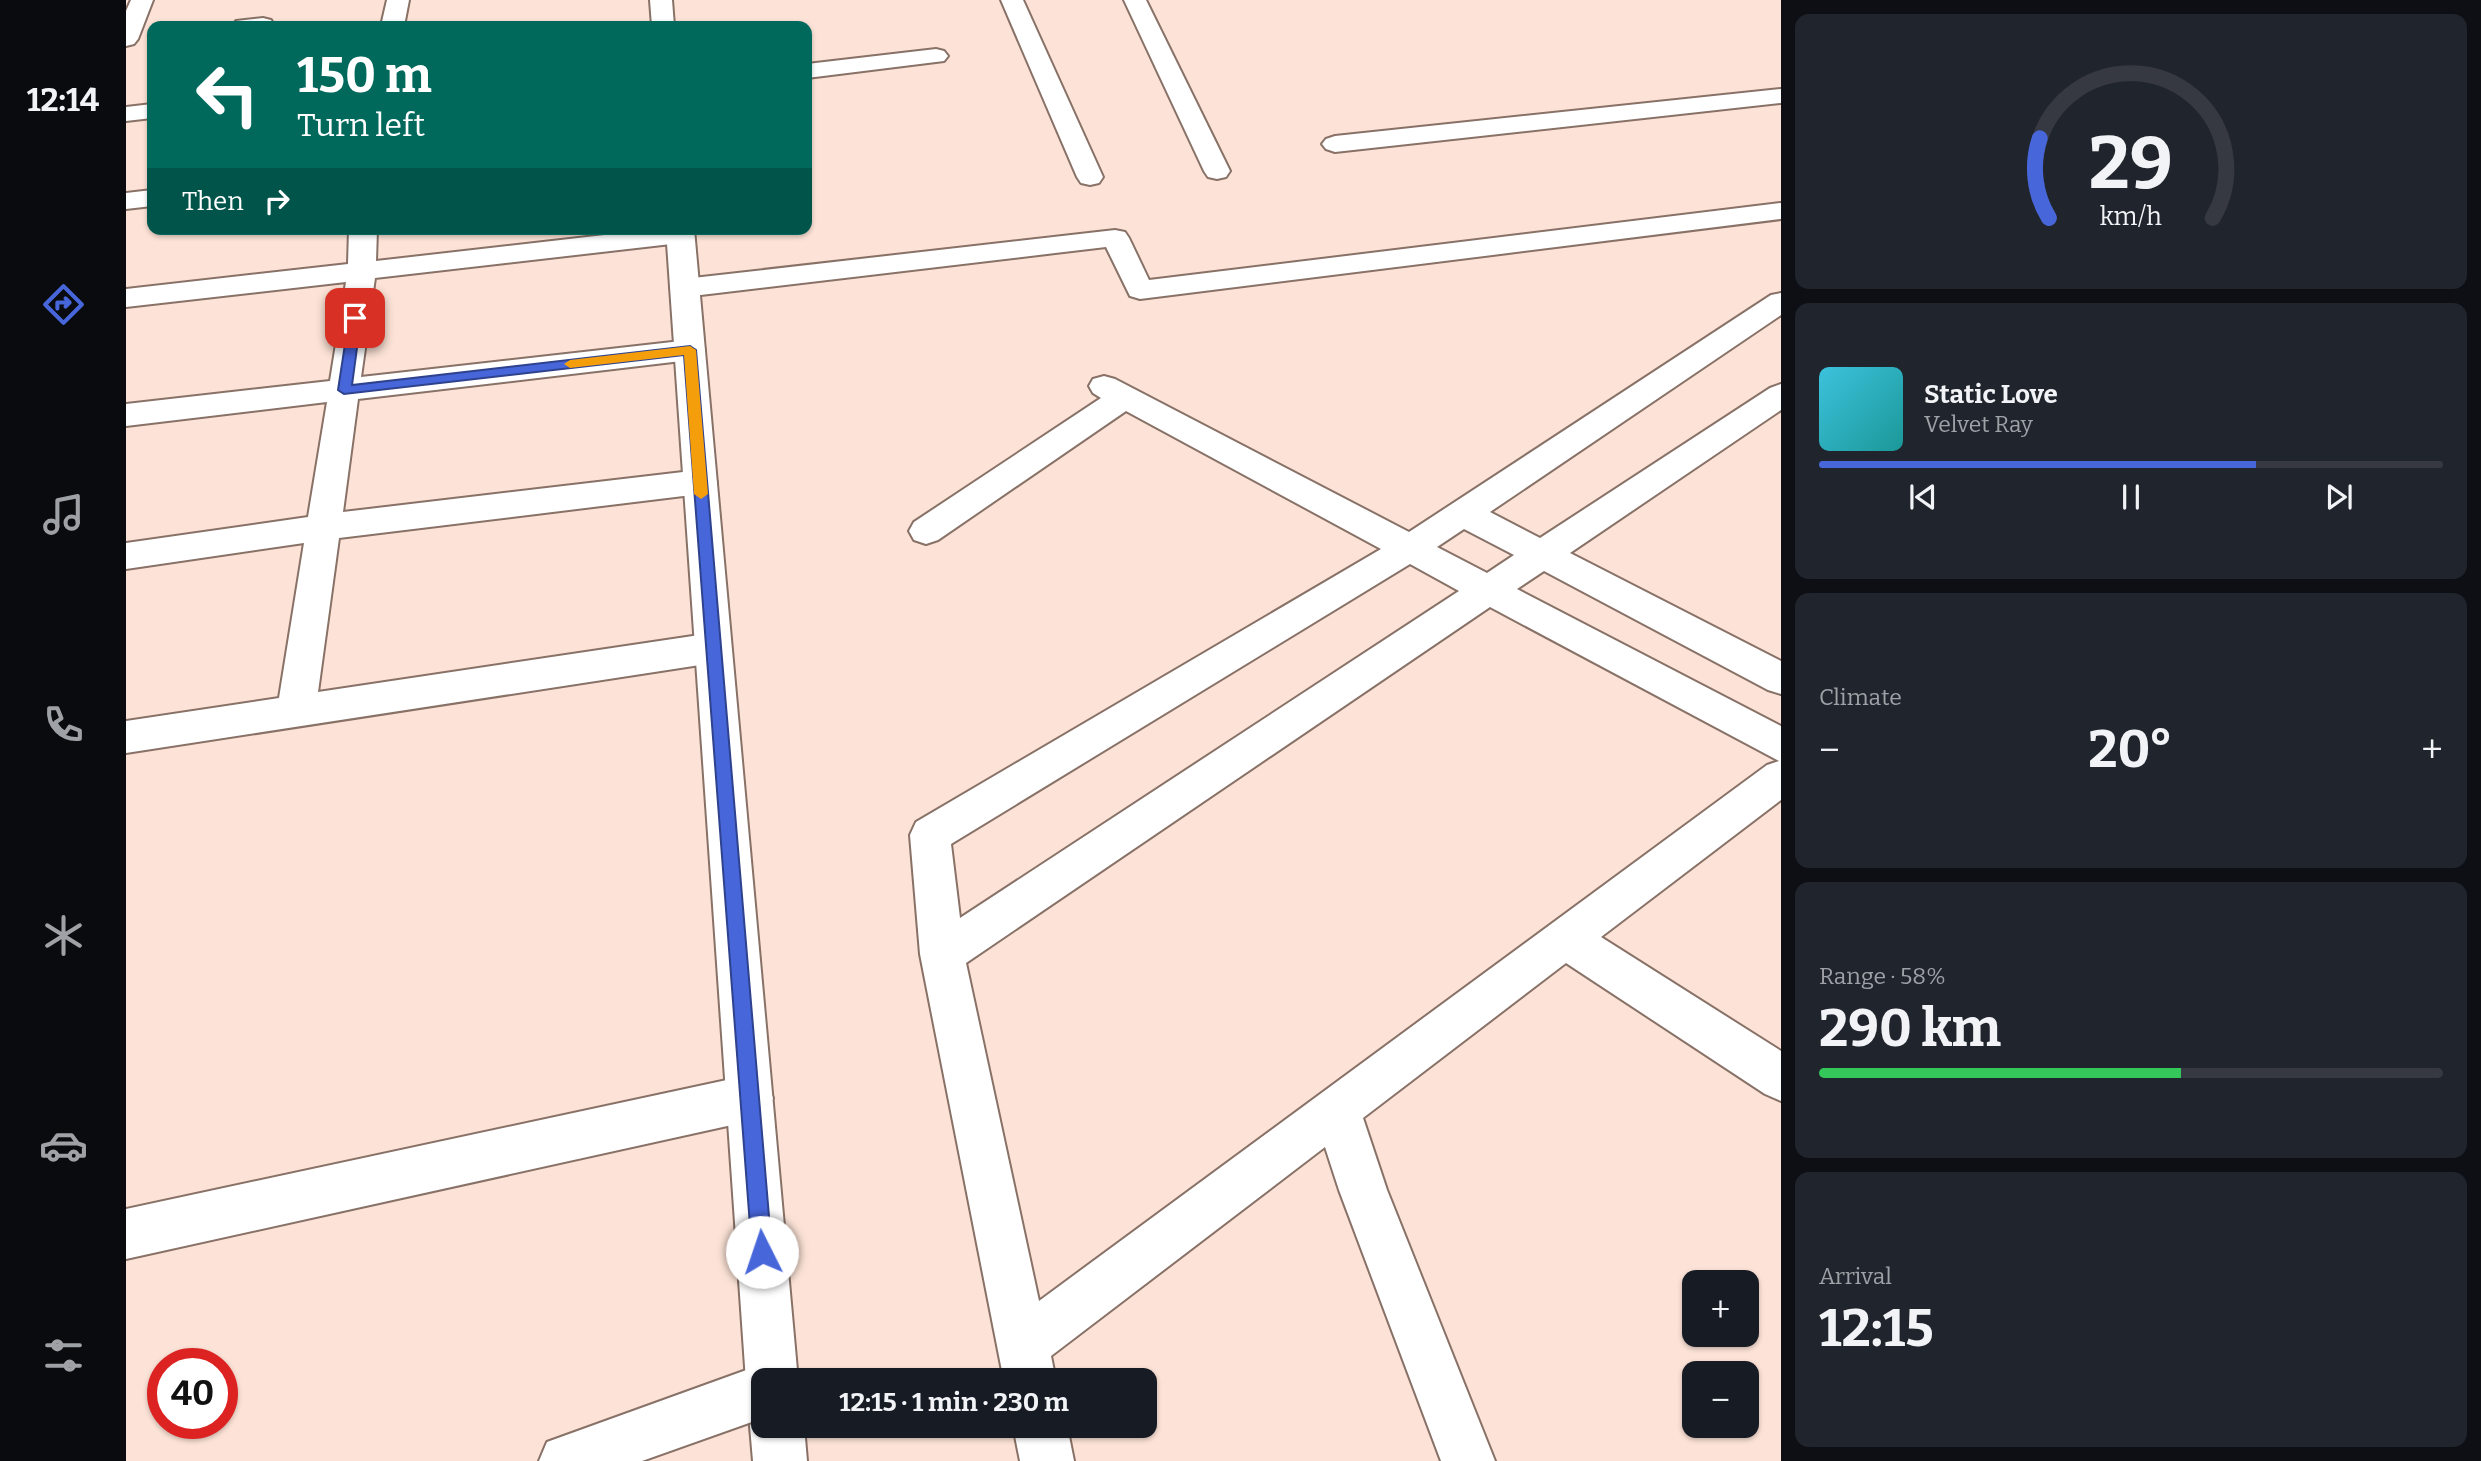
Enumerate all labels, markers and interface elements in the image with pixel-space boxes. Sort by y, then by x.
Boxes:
text: 150 m [297,46,432,105]
icon: left [182,49,273,140]
text: 12:14 [27,81,99,119]
text: Turn left [297,106,425,144]
text: 29 [2089,120,2173,207]
icon: right [258,182,296,220]
text: Then [182,186,244,217]
text: km/h [2100,202,2162,232]
icon: directions [39,280,88,329]
pin [325,288,385,348]
icon: arrive [336,299,374,337]
text: Static Love [1924,379,2058,410]
text: Velvet Ray [1924,410,2033,438]
icon: previous [1904,478,1942,516]
icon: pause [2112,478,2150,516]
icon: next [2320,478,2358,516]
icon: music [39,490,88,539]
text: Climate [1819,683,1902,711]
icon: phone [39,700,88,749]
text: 20° [2088,718,2173,781]
text: − [1819,727,1840,773]
text: + [2421,727,2443,773]
icon: climate [39,911,88,960]
text: Range · 58% [1819,962,1946,990]
text: 290 km [1819,997,2001,1060]
icon: car [39,1121,88,1170]
position arrow [725,1215,799,1289]
text: Arrival [1819,1262,1892,1290]
map controls [1682,1270,1759,1438]
button: + [1682,1270,1759,1347]
text: 12:15 [1819,1297,1934,1360]
icon: filters [39,1331,88,1380]
speed limit sign: 40 [147,1348,238,1439]
button: − [1682,1361,1759,1438]
text: 12:15 · 1 min · 230 m [839,1387,1069,1418]

